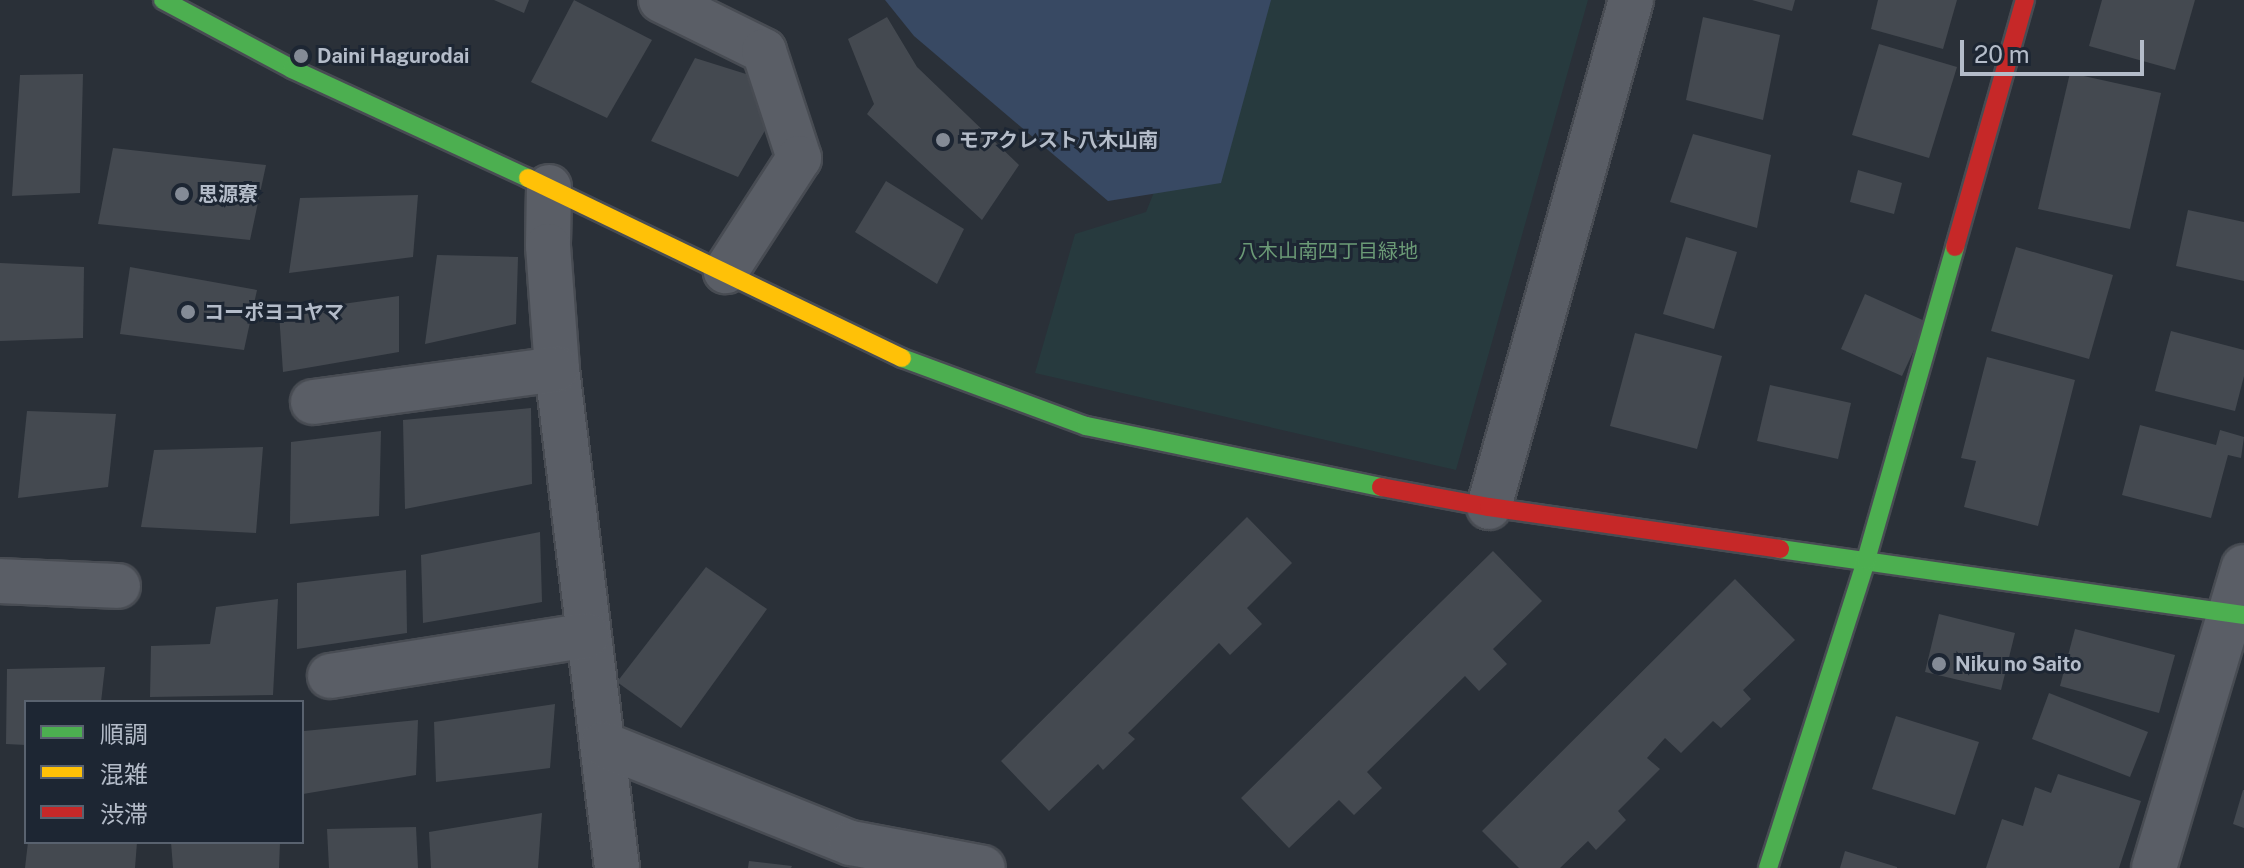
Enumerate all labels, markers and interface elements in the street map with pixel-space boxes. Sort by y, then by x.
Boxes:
scale bar [1964,24,2148,74]
text: 20 m [1974,40,2030,68]
place label: Daini Hagurodai [317,44,469,68]
marker: Daini Hagurodai [292,47,310,65]
place label: モアクレスト八木山南 [959,128,1159,152]
marker: モアクレスト八木山南 [934,131,952,149]
place label: 思源寮 [198,182,258,206]
marker: 思源寮 [173,185,191,203]
park label: 八木山南四丁目緑地 [1238,239,1418,263]
place label: コーポヨコヤマ [204,300,344,324]
marker: コーポヨコヤマ [179,303,197,321]
place label: Niku no Saito [1955,652,2082,676]
marker: Niku no Saito [1930,655,1948,673]
legend [24,700,304,844]
text: 順調 [100,720,148,748]
text: 混雑 [100,760,148,788]
text: 渋滞 [100,800,148,828]

